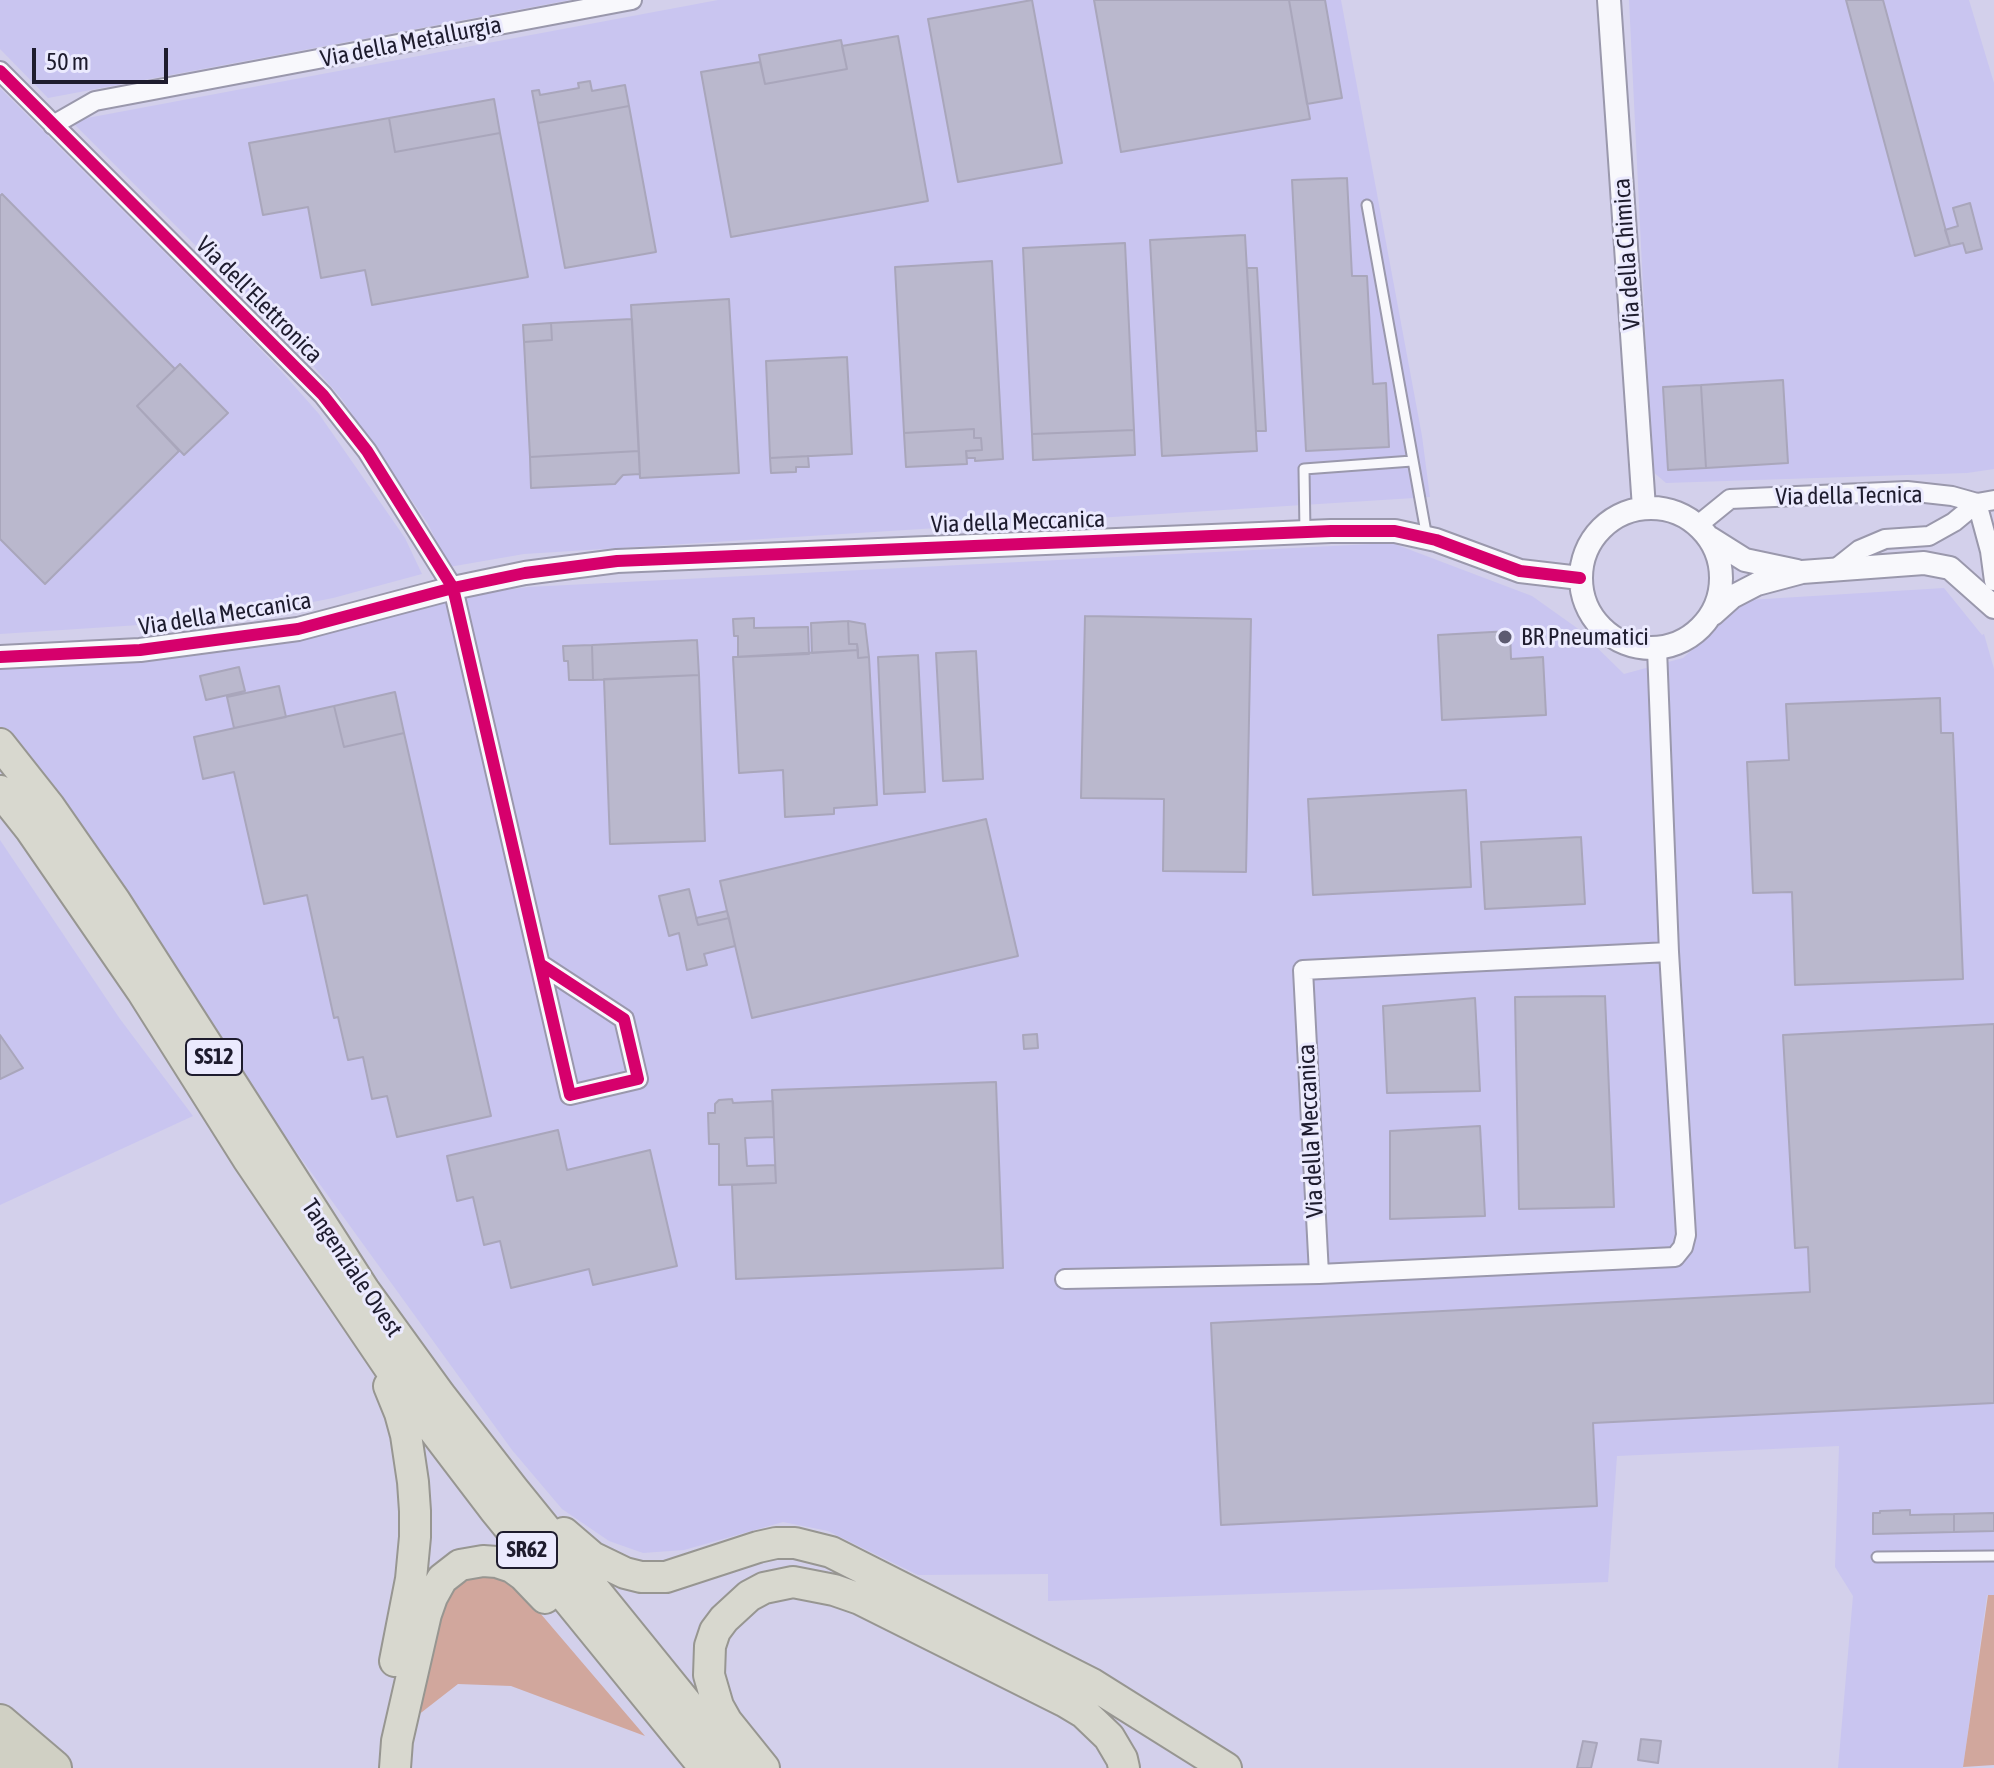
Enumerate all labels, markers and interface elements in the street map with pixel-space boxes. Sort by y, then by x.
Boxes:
street label: Via della Metallurgia [318,10,504,74]
scale bar [36,32,172,82]
text: 50 m [46,48,89,75]
street label: Via della Chimica [1607,177,1647,331]
street label: Via dell'Elettronica [190,231,328,369]
street label: Via della Tecnica [1775,480,1923,512]
street label: Via della Meccanica [930,505,1106,539]
street label: Via della Meccanica [137,586,313,642]
place label: BR Pneumatici [1521,623,1649,651]
marker: BR Pneumatici [1496,628,1514,646]
road number: SS12 [186,1039,242,1075]
street label: Via della Meccanica [1292,1043,1330,1219]
street label: Tangenziale Ovest [295,1194,409,1342]
road number: SR62 [497,1532,557,1568]

